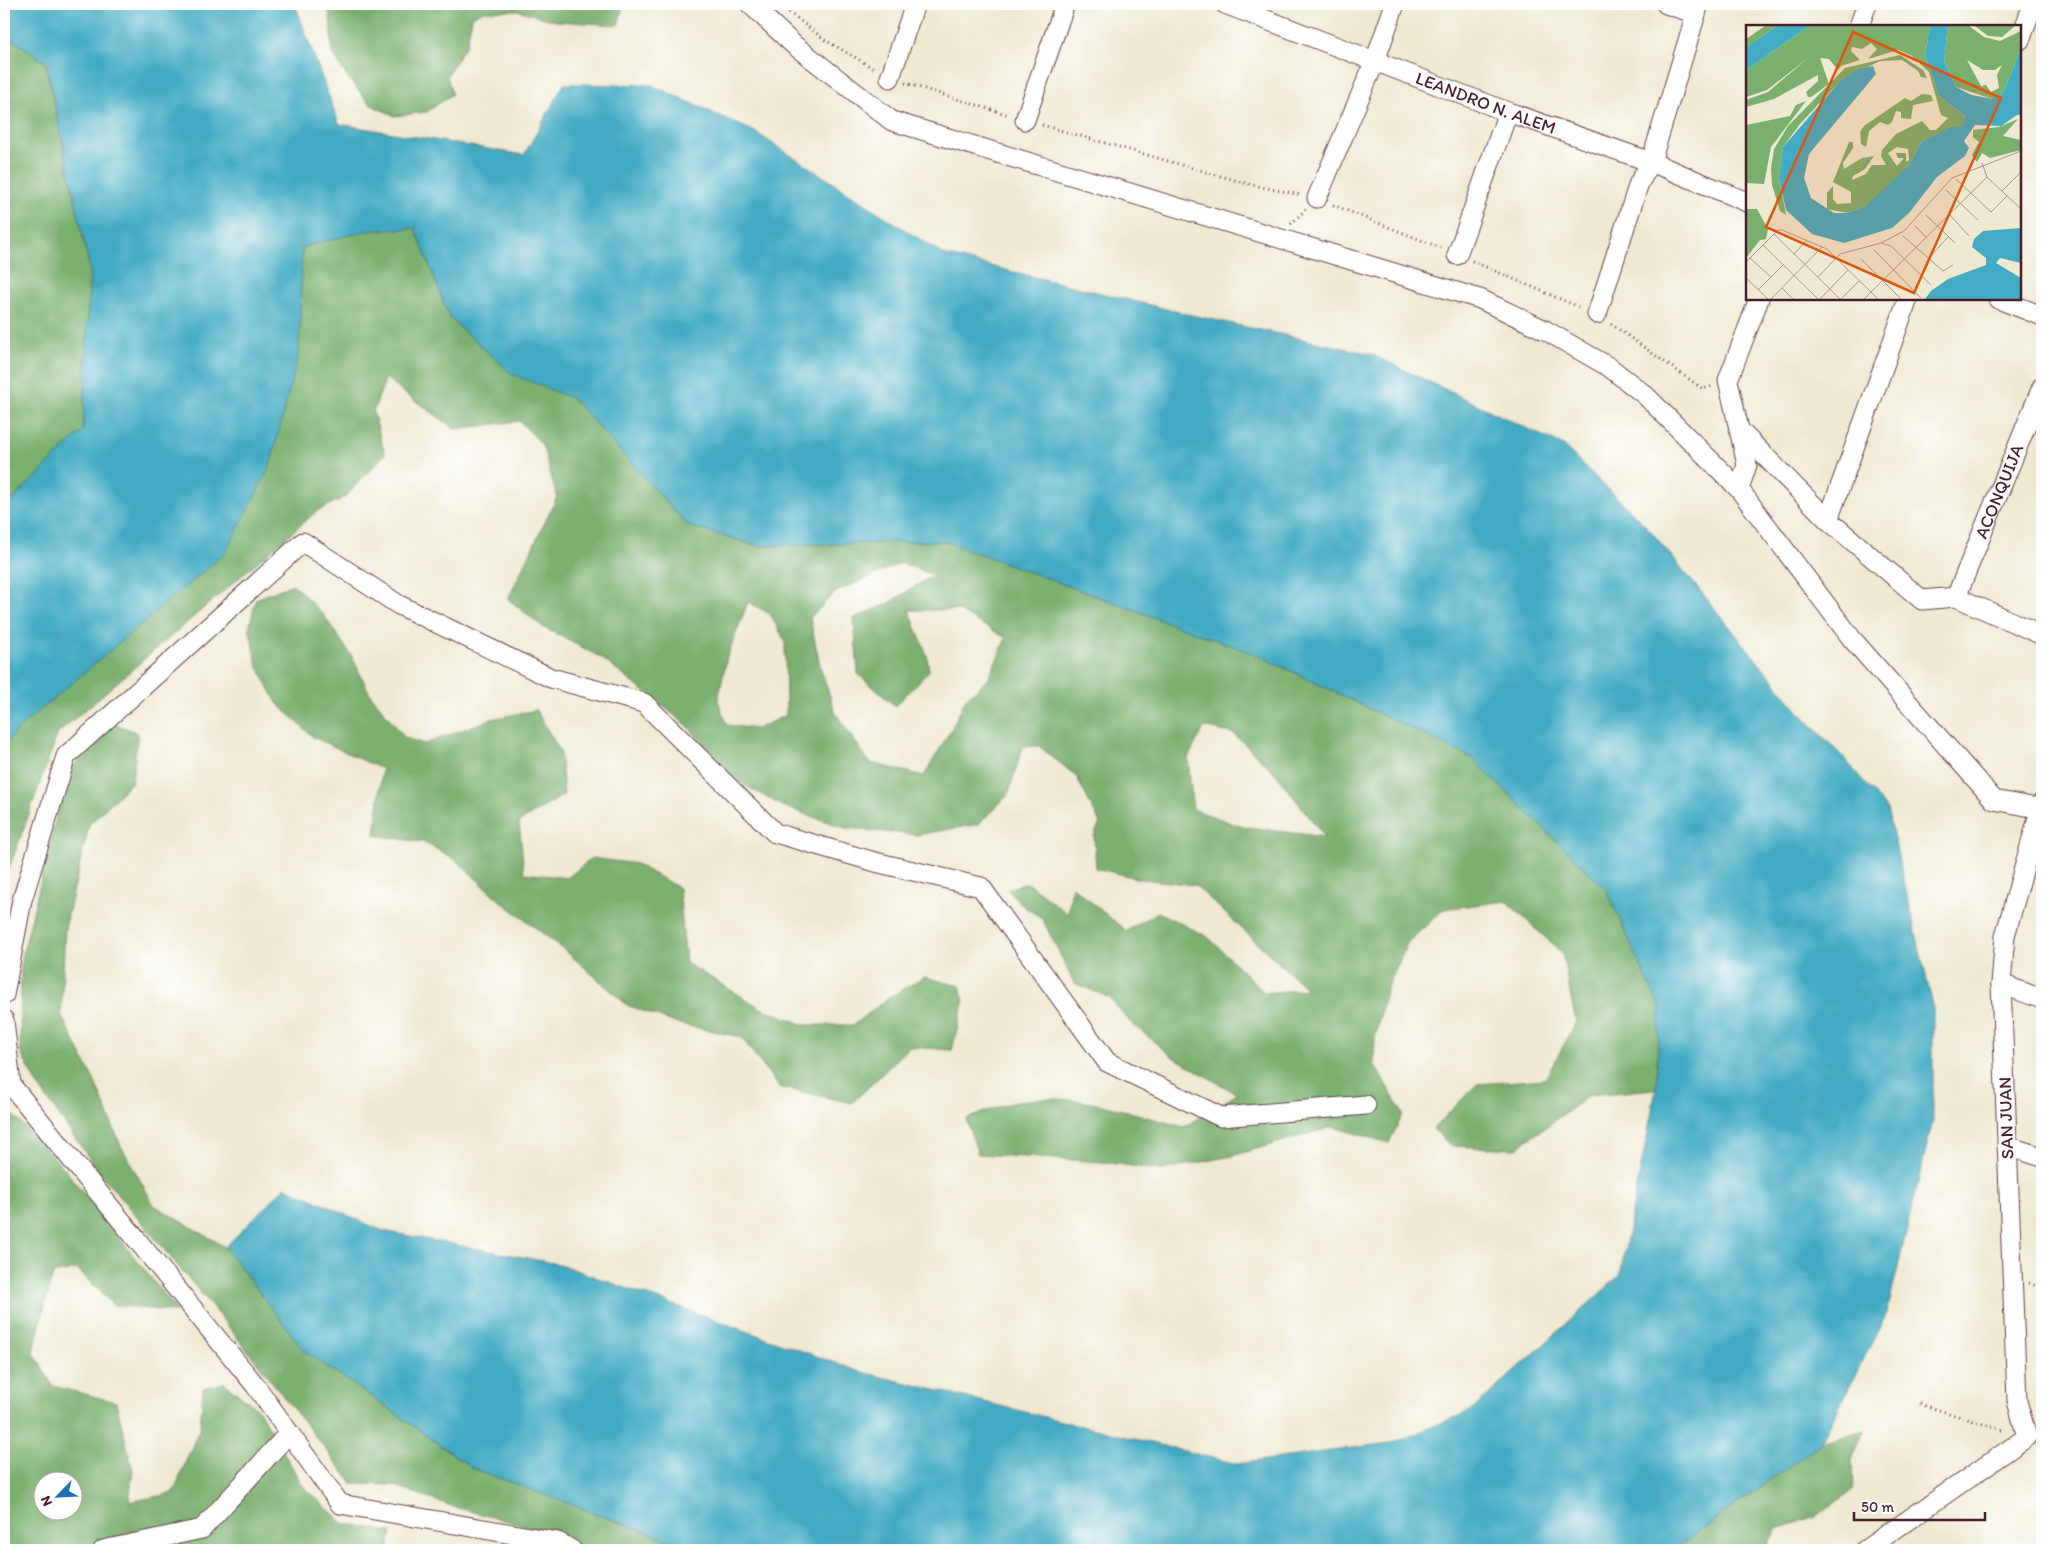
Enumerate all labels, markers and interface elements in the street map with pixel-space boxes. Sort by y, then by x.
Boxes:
inset map [1746,25,2021,300]
street label: LEANDRO N. ALEM [1413,67,1559,139]
street label: ACONQUIJA [1970,441,2029,542]
street label: SAN JUAN [1994,1077,2018,1159]
north arrow [32,1472,82,1522]
scale bar [1854,1489,1985,1521]
text: N [37,1493,56,1509]
text: 50 m [1861,1498,1894,1516]

